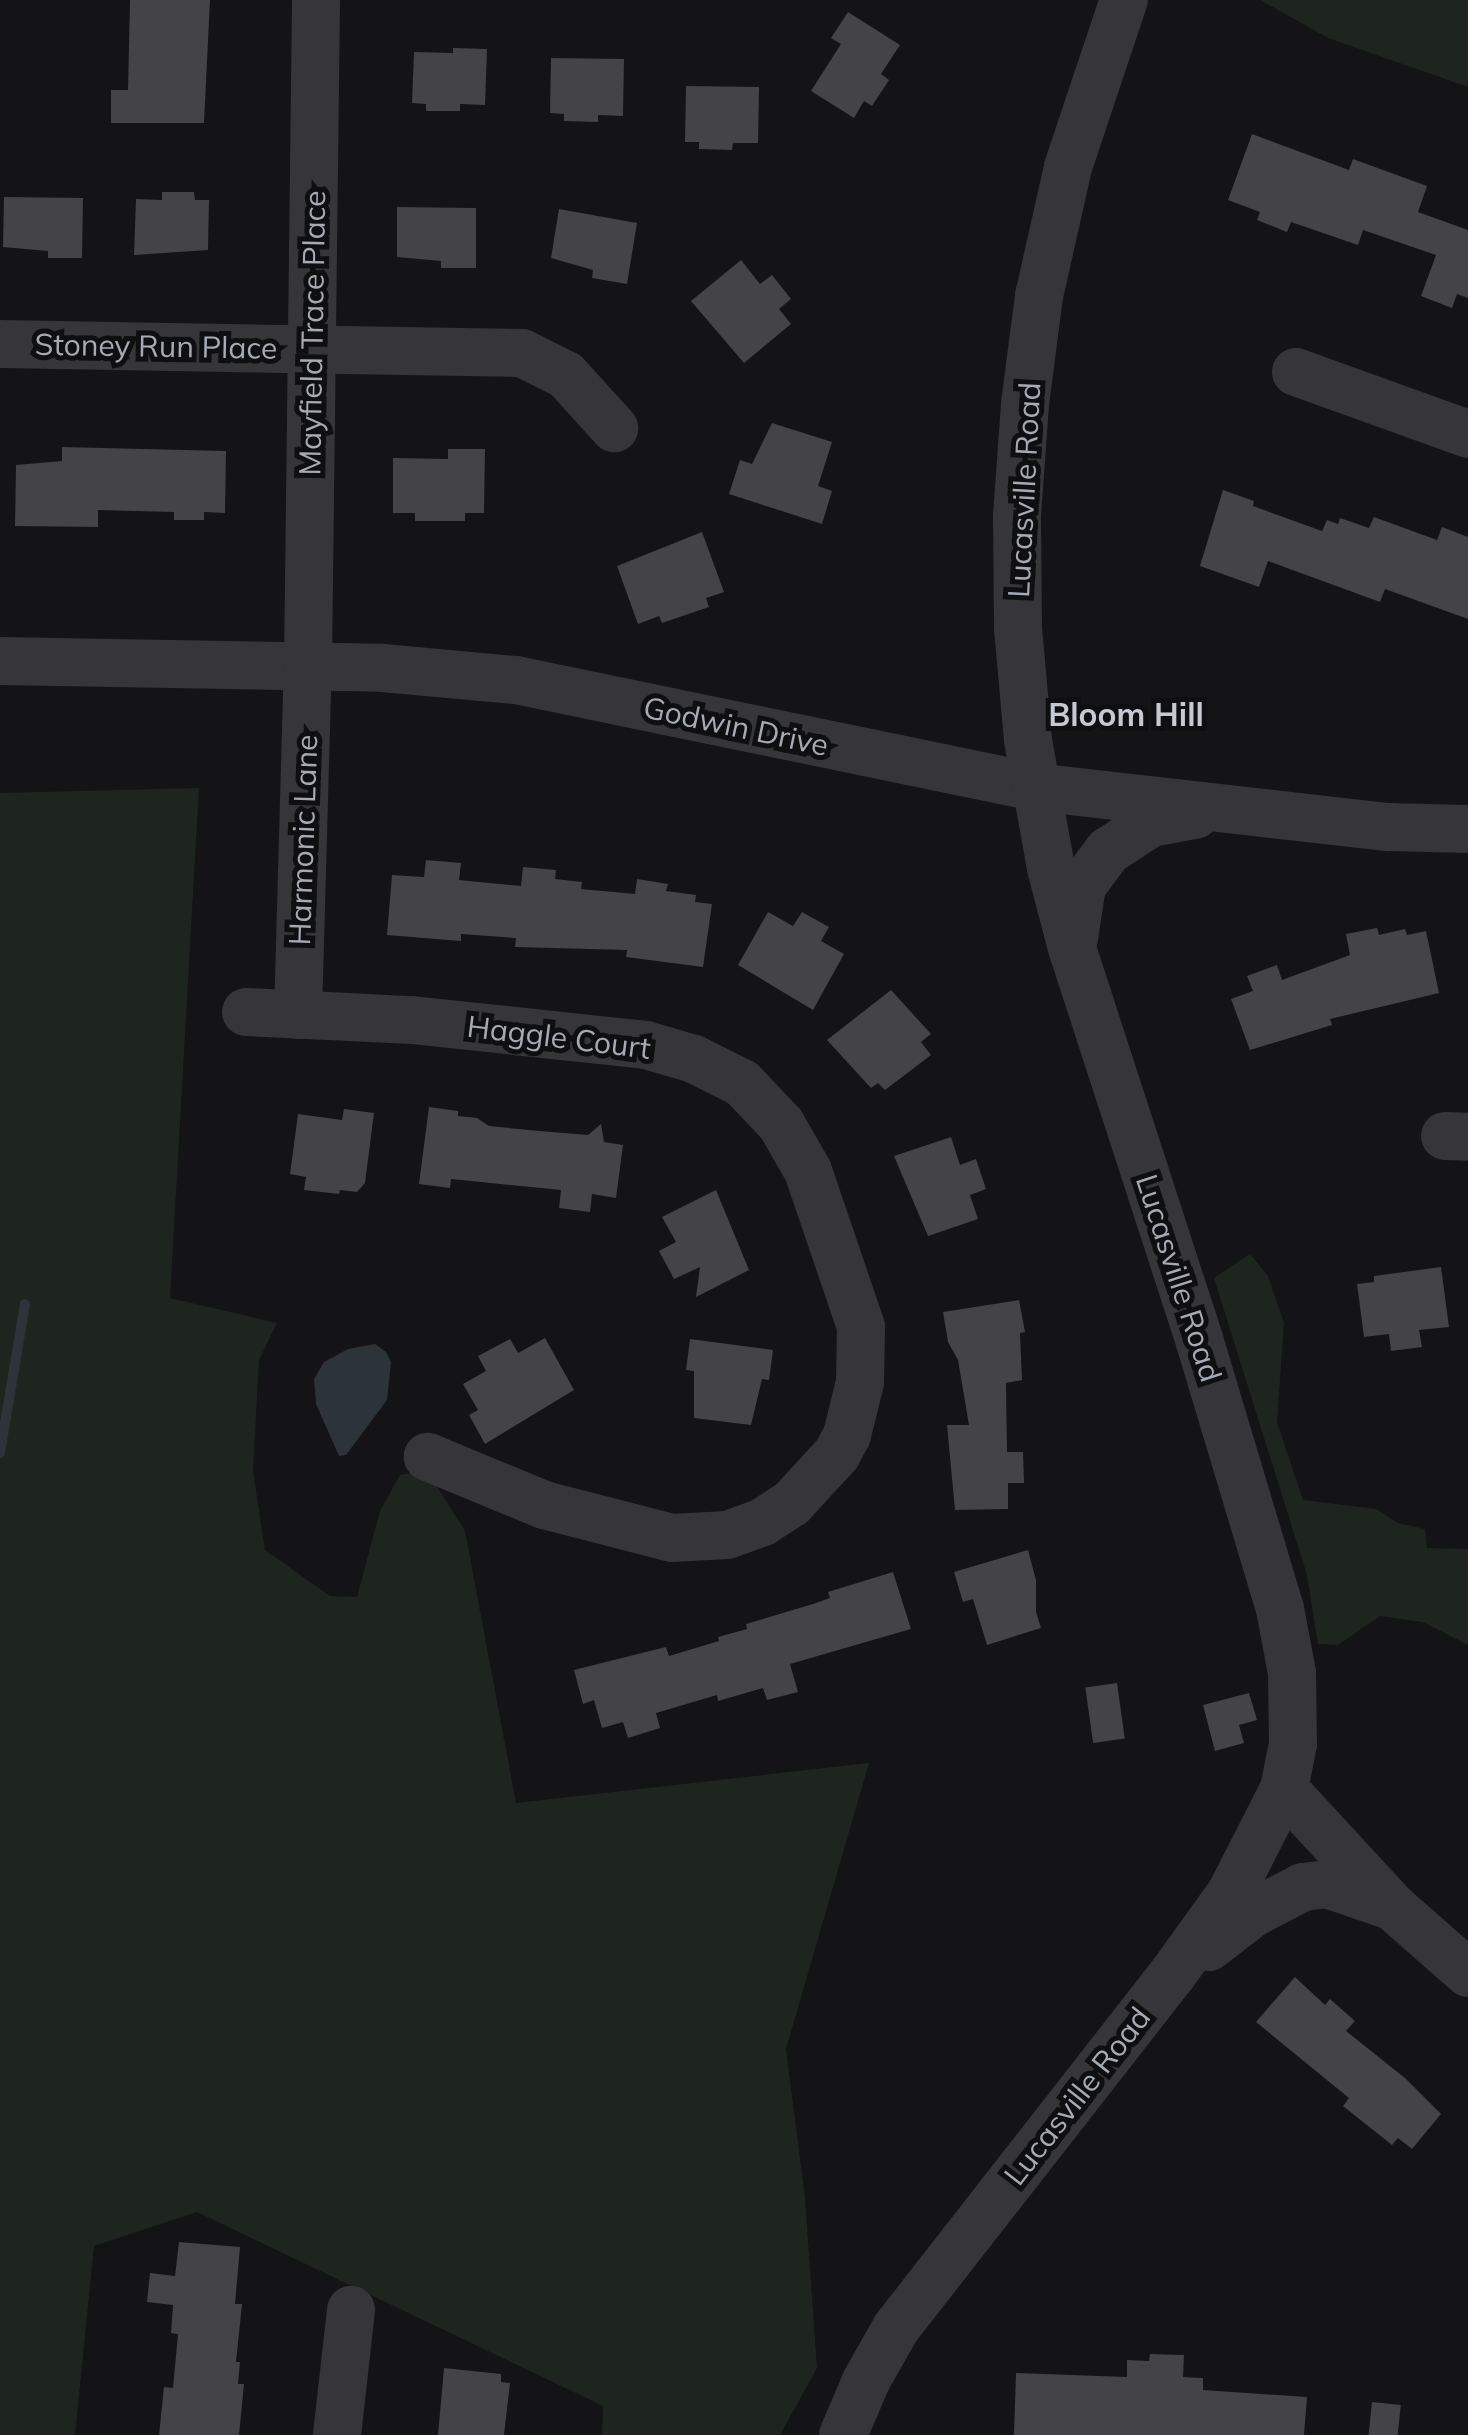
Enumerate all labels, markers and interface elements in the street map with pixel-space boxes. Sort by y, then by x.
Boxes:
street label: Mayfield Trace Place [292,190,332,476]
street label: Stoney Run Place [34,326,278,366]
street label: Lucasville Road [1000,381,1048,599]
street label: Godwin Drive [640,689,832,763]
district label: Bloom Hill [1048,695,1204,733]
street label: Harmonic Lane [281,734,325,946]
street label: Haggle Court [465,1008,653,1066]
street label: Lucasville Road [1129,1170,1229,1386]
street label: Lucasville Road [996,2000,1158,2192]

